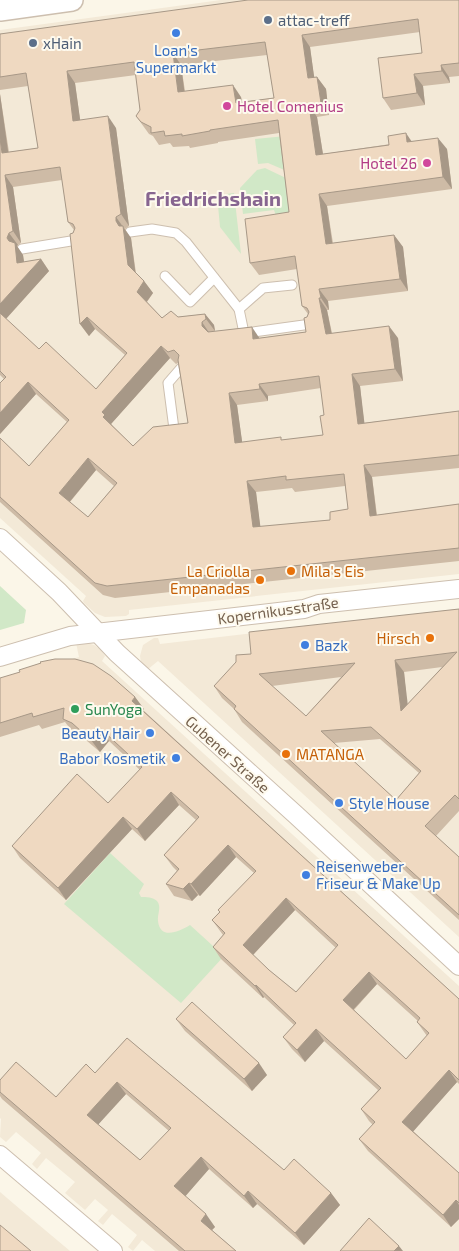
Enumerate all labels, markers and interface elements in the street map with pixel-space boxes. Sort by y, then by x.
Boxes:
place label: attac-treff [278,11,350,29]
marker: attac-treff [262,14,274,26]
marker: Loan's Supermarkt [170,27,182,39]
place label: xHain [43,34,82,52]
marker: xHain [27,37,39,49]
place label: Loan's Supermarkt [136,41,217,76]
place label: Hotel Comenius [237,97,344,115]
marker: Hotel Comenius [221,100,233,112]
place label: Hotel 26 [360,154,417,172]
marker: Hotel 26 [421,157,433,169]
district label: Friedrichshain [145,186,281,210]
place label: La Criolla Empanadas [170,562,250,597]
place label: Mila's Eis [301,562,364,580]
marker: Mila's Eis [285,565,297,577]
marker: La Criolla Empanadas [254,574,266,586]
street label: Kopernikusstraße [216,593,340,627]
place label: Hirsch [377,629,420,647]
marker: Hirsch [424,632,436,644]
place label: Bazk [315,636,348,654]
marker: Bazk [299,639,311,651]
place label: SunYoga [85,700,142,718]
marker: SunYoga [69,703,81,715]
street label: Gubener Straße [182,712,274,796]
place label: Beauty Hair [61,724,140,742]
marker: Beauty Hair [144,727,156,739]
place label: MATANGA [296,745,365,763]
marker: MATANGA [280,748,292,760]
place label: Babor Kosmetik [59,749,166,767]
marker: Babor Kosmetik [170,752,182,764]
place label: Style House [349,794,430,812]
marker: Style House [333,797,345,809]
place label: Reisenweber Friseur & Make Up [316,857,441,892]
marker: Reisenweber Friseur & Make Up [300,869,312,881]

